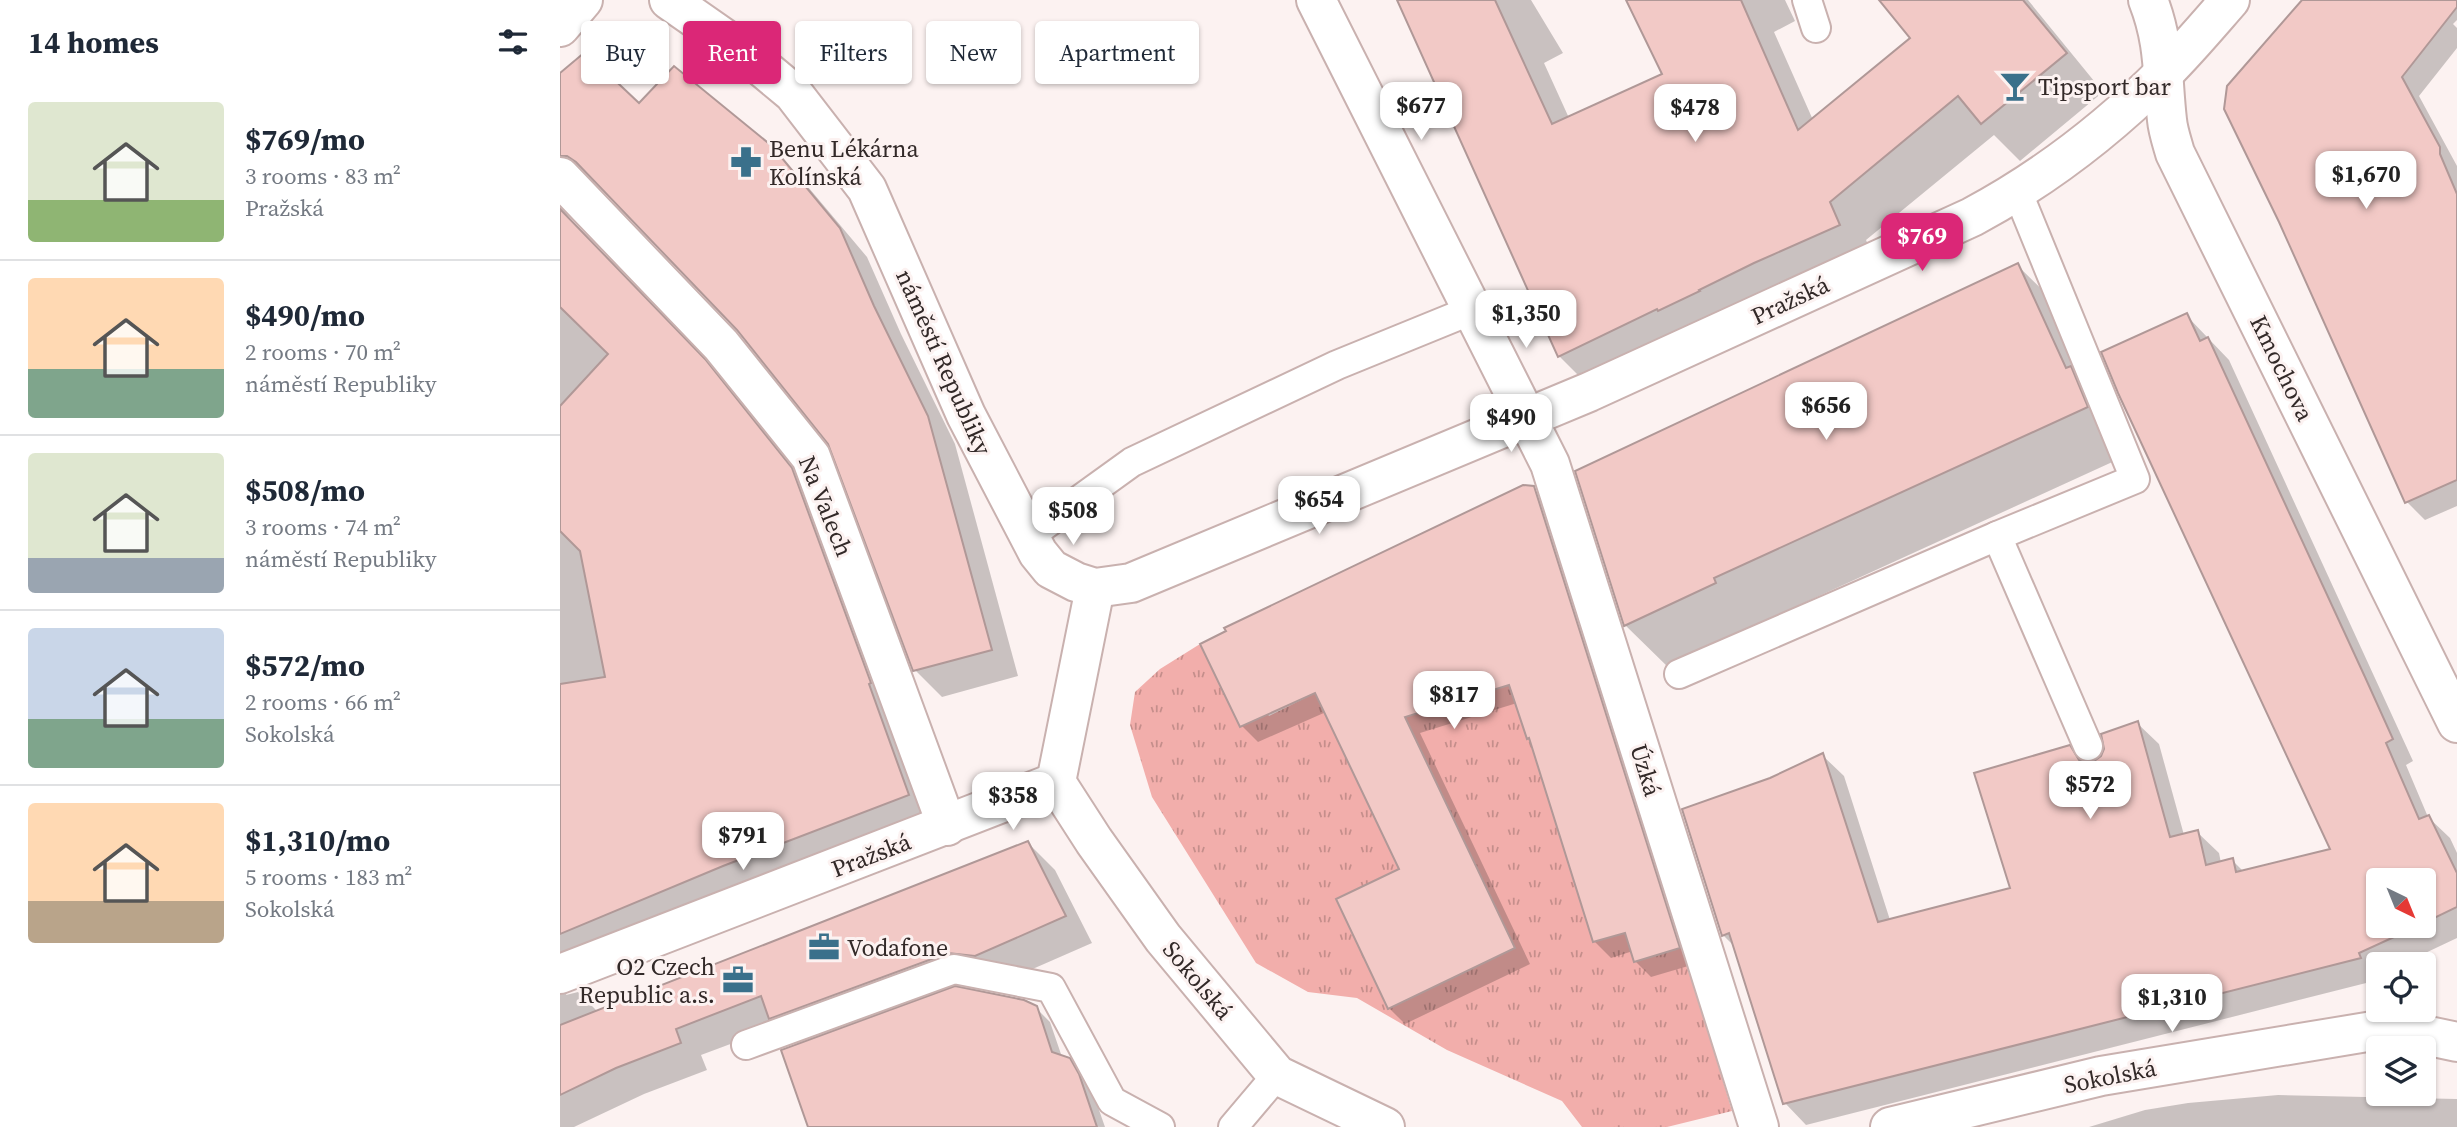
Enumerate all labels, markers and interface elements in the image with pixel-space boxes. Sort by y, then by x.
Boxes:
chip: Buy [581,21,669,84]
chip: Rent [683,21,781,84]
chip: Filters [795,21,912,84]
chip: New [926,21,1021,84]
chip: Apartment [1035,21,1199,84]
text: 14 homes [28,22,159,63]
icon: filters [494,23,532,61]
bar icon: Tipsport bar [1998,69,2032,103]
place label: Tipsport bar [2038,70,2171,103]
pin: $677 [1380,82,1462,142]
pin: $478 [1654,85,1736,144]
text: $677 [1396,89,1446,121]
text: $478 [1670,91,1720,123]
text: $769/mo [245,119,365,160]
icon: home [84,130,168,214]
place label: Benu Lékárna Kolínská [769,132,920,193]
pharmacy icon: Benu Lékárna Kolínská [729,145,763,179]
pin: $1,670 [2309,152,2423,211]
text: $1,670 [2331,158,2401,190]
text: 3 rooms · 83 m² [245,160,401,192]
text: Pražská [245,192,324,224]
pin: $769 [1881,214,1963,273]
text: $769 [1897,220,1947,252]
street label: náměstí Republiky [888,264,1000,461]
street label: Pražská [1746,267,1835,332]
pin: $1,350 [1469,290,1583,350]
text: $490/mo [245,295,365,336]
text: $1,350 [1491,297,1561,329]
icon: home [84,306,168,390]
street label: Kmochova [2242,310,2322,427]
text: 2 rooms · 70 m² [245,336,401,368]
text: náměstí Republiky [245,368,437,400]
pin: $656 [1785,382,1867,442]
text: $656 [1801,389,1851,421]
pin: $490 [1470,394,1552,454]
text: $490 [1486,401,1536,433]
street label: Na Valech [791,451,861,561]
text: $508/mo [245,470,365,511]
pin: $654 [1278,476,1360,536]
icon: home [84,481,168,565]
text: $654 [1294,483,1344,515]
pin: $508 [1032,488,1114,547]
text: $508 [1048,494,1098,526]
text: 3 rooms · 74 m² [245,511,401,543]
text: náměstí Republiky [245,543,437,575]
text: $572/mo [245,645,365,686]
icon: home [84,656,168,740]
pin: $817 [1413,672,1495,731]
text: $817 [1429,678,1479,710]
text: 2 rooms · 66 m² [245,686,401,718]
text: Sokolská [245,718,335,750]
street label: Úzká [1622,740,1670,801]
pin: $572 [2049,762,2131,821]
text: $572 [2065,768,2115,800]
pin: $358 [972,772,1054,832]
text: $358 [988,779,1038,811]
pin: $791 [702,812,784,872]
text: $791 [718,819,768,851]
text: $1,310/mo [245,820,390,861]
street label: Pražská [827,825,916,885]
icon: home [84,831,168,915]
text: 5 rooms · 183 m² [245,861,412,893]
north arrow [2366,868,2436,938]
map controls [2366,868,2436,1106]
text: Sokolská [245,893,335,925]
office icon: Vodafone [807,930,841,964]
place label: Vodafone [847,931,948,964]
street label: Sokolská [1155,934,1241,1027]
place label: O2 Czech Republic a.s. [579,950,715,1011]
button: locate [2366,952,2436,1022]
office icon: O2 Czech Republic a.s. [721,963,755,997]
pin: $1,310 [2115,974,2229,1034]
text: $1,310 [2137,981,2207,1013]
button: layers [2366,1036,2436,1106]
street label: Sokolská [2061,1051,2160,1101]

